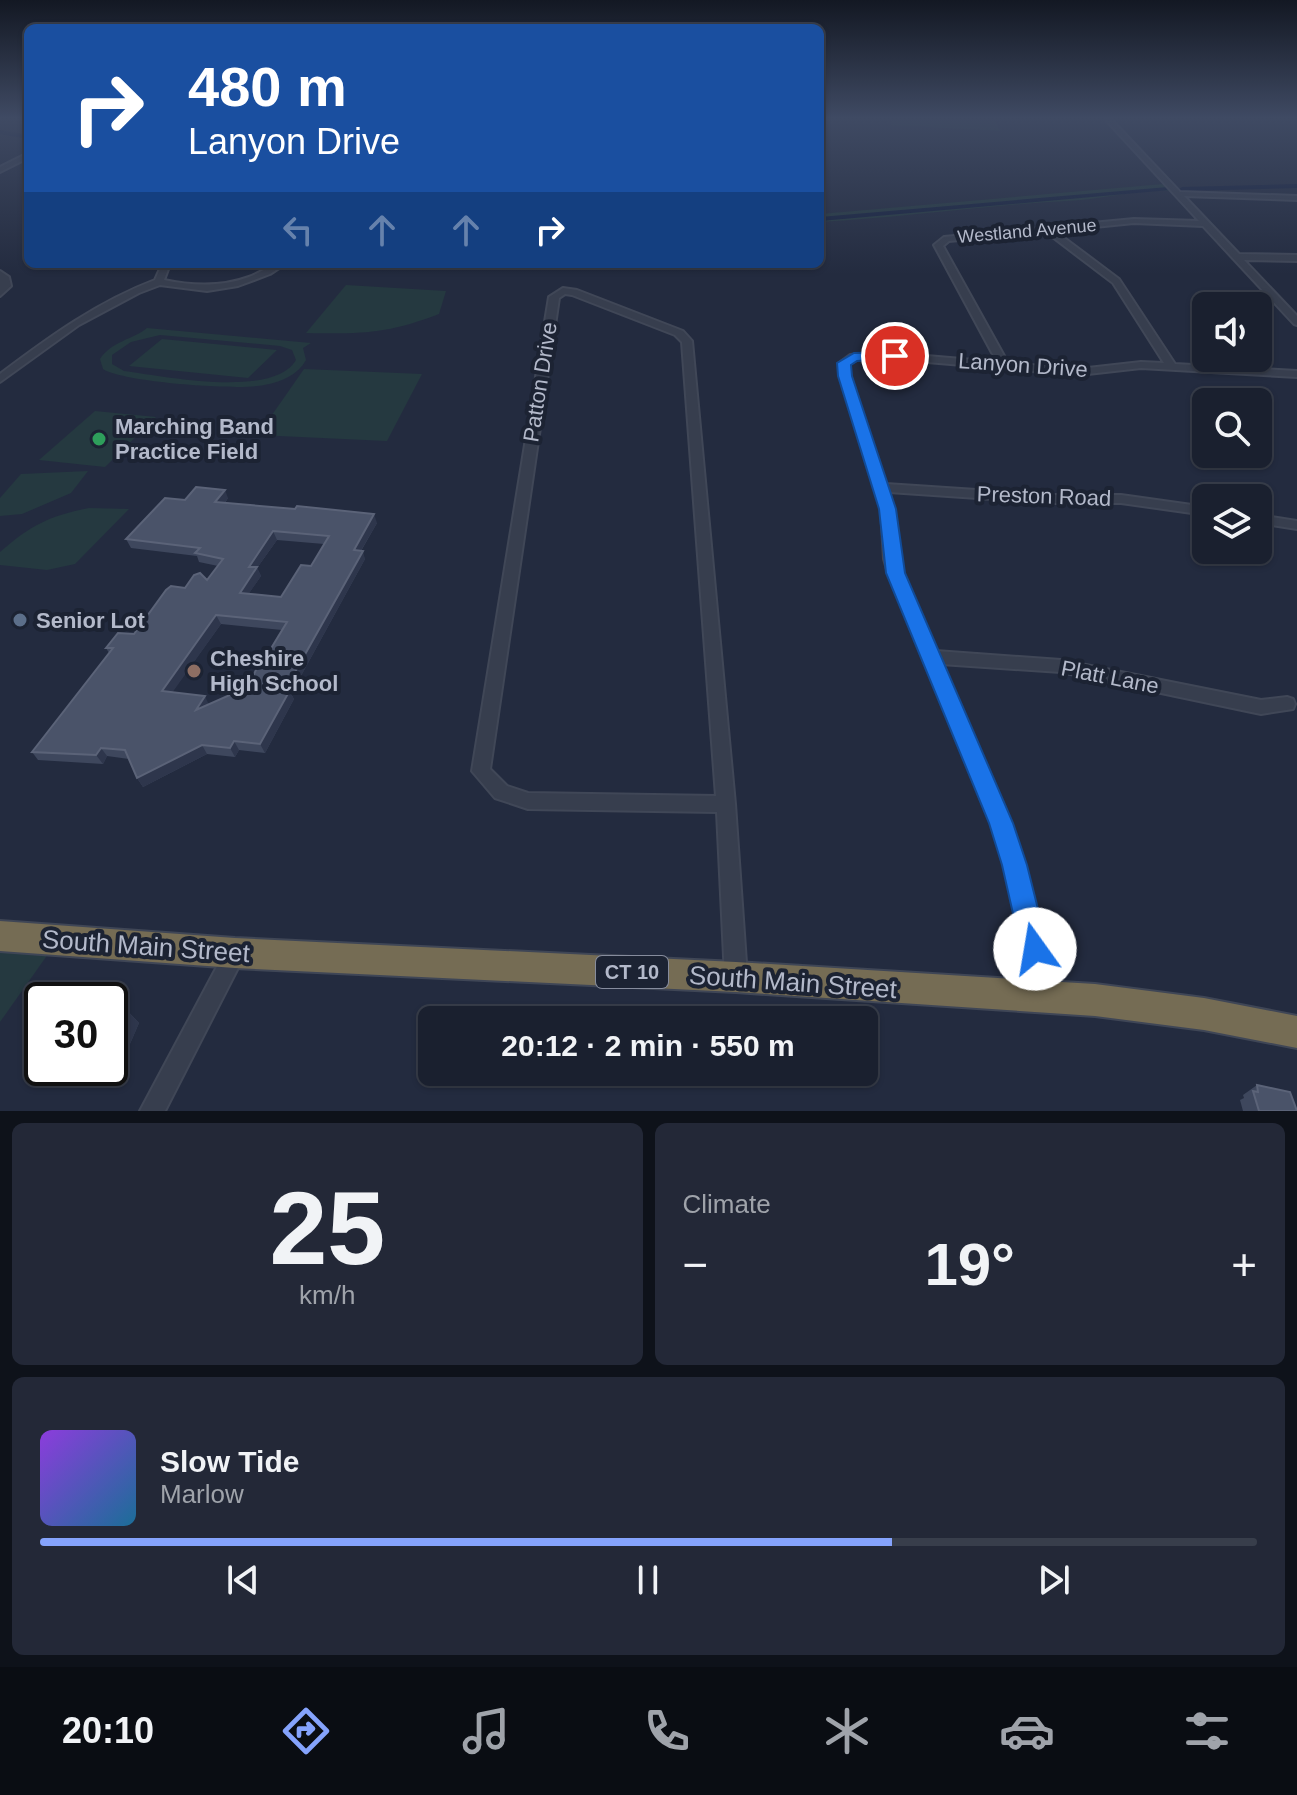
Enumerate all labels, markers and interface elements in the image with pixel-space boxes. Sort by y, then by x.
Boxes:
text: 480 m [188,55,347,118]
icon: right [56,56,160,160]
text: Lanyon Drive [188,121,400,162]
icon: left [276,208,320,252]
icon: ahead [360,208,404,252]
icon: ahead [444,208,488,252]
icon: right [528,208,572,252]
street label: Westland Avenue [957,215,1097,247]
map controls [1192,292,1272,564]
button: sound [1192,292,1272,372]
street label: Patton Drive [518,320,562,444]
pin [861,322,929,390]
icon: arrive [873,334,917,378]
street label: Lanyon Drive [957,348,1089,382]
button: search [1192,388,1272,468]
place label: Marching Band Practice Field [115,414,274,464]
marker: Marching Band Practice Field [90,430,108,448]
street label: Preston Road [976,481,1112,511]
button: layers [1192,484,1272,564]
place label: Senior Lot [36,608,145,633]
marker: Senior Lot [11,611,29,629]
place label: Cheshire High School [210,646,338,696]
street label: Platt Lane [1059,655,1161,699]
marker: Cheshire High School [185,662,203,680]
position arrow [993,907,1077,991]
street label: South Main Street [41,924,252,968]
road number: CT 10 [596,956,668,988]
street label: South Main Street [688,960,899,1004]
speed limit sign: 30 [24,982,128,1086]
text: 20:12 · 2 min · 550 m [501,1029,795,1062]
text: 25 [269,1170,385,1286]
text: Climate [683,1189,771,1219]
text: 19° [924,1231,1015,1298]
text: − [683,1240,708,1289]
text: + [1231,1240,1257,1289]
text: km/h [299,1280,355,1310]
text: Slow Tide [160,1445,299,1478]
text: Marlow [160,1479,244,1509]
icon: previous [221,1558,265,1602]
icon: pause [626,1558,670,1602]
icon: next [1032,1558,1076,1602]
icon: directions [278,1703,334,1759]
icon: music [458,1703,514,1759]
icon: phone [639,1703,695,1759]
icon: climate [819,1703,875,1759]
icon: car [999,1703,1055,1759]
icon: filters [1179,1703,1235,1759]
text: 20:10 [62,1710,154,1751]

